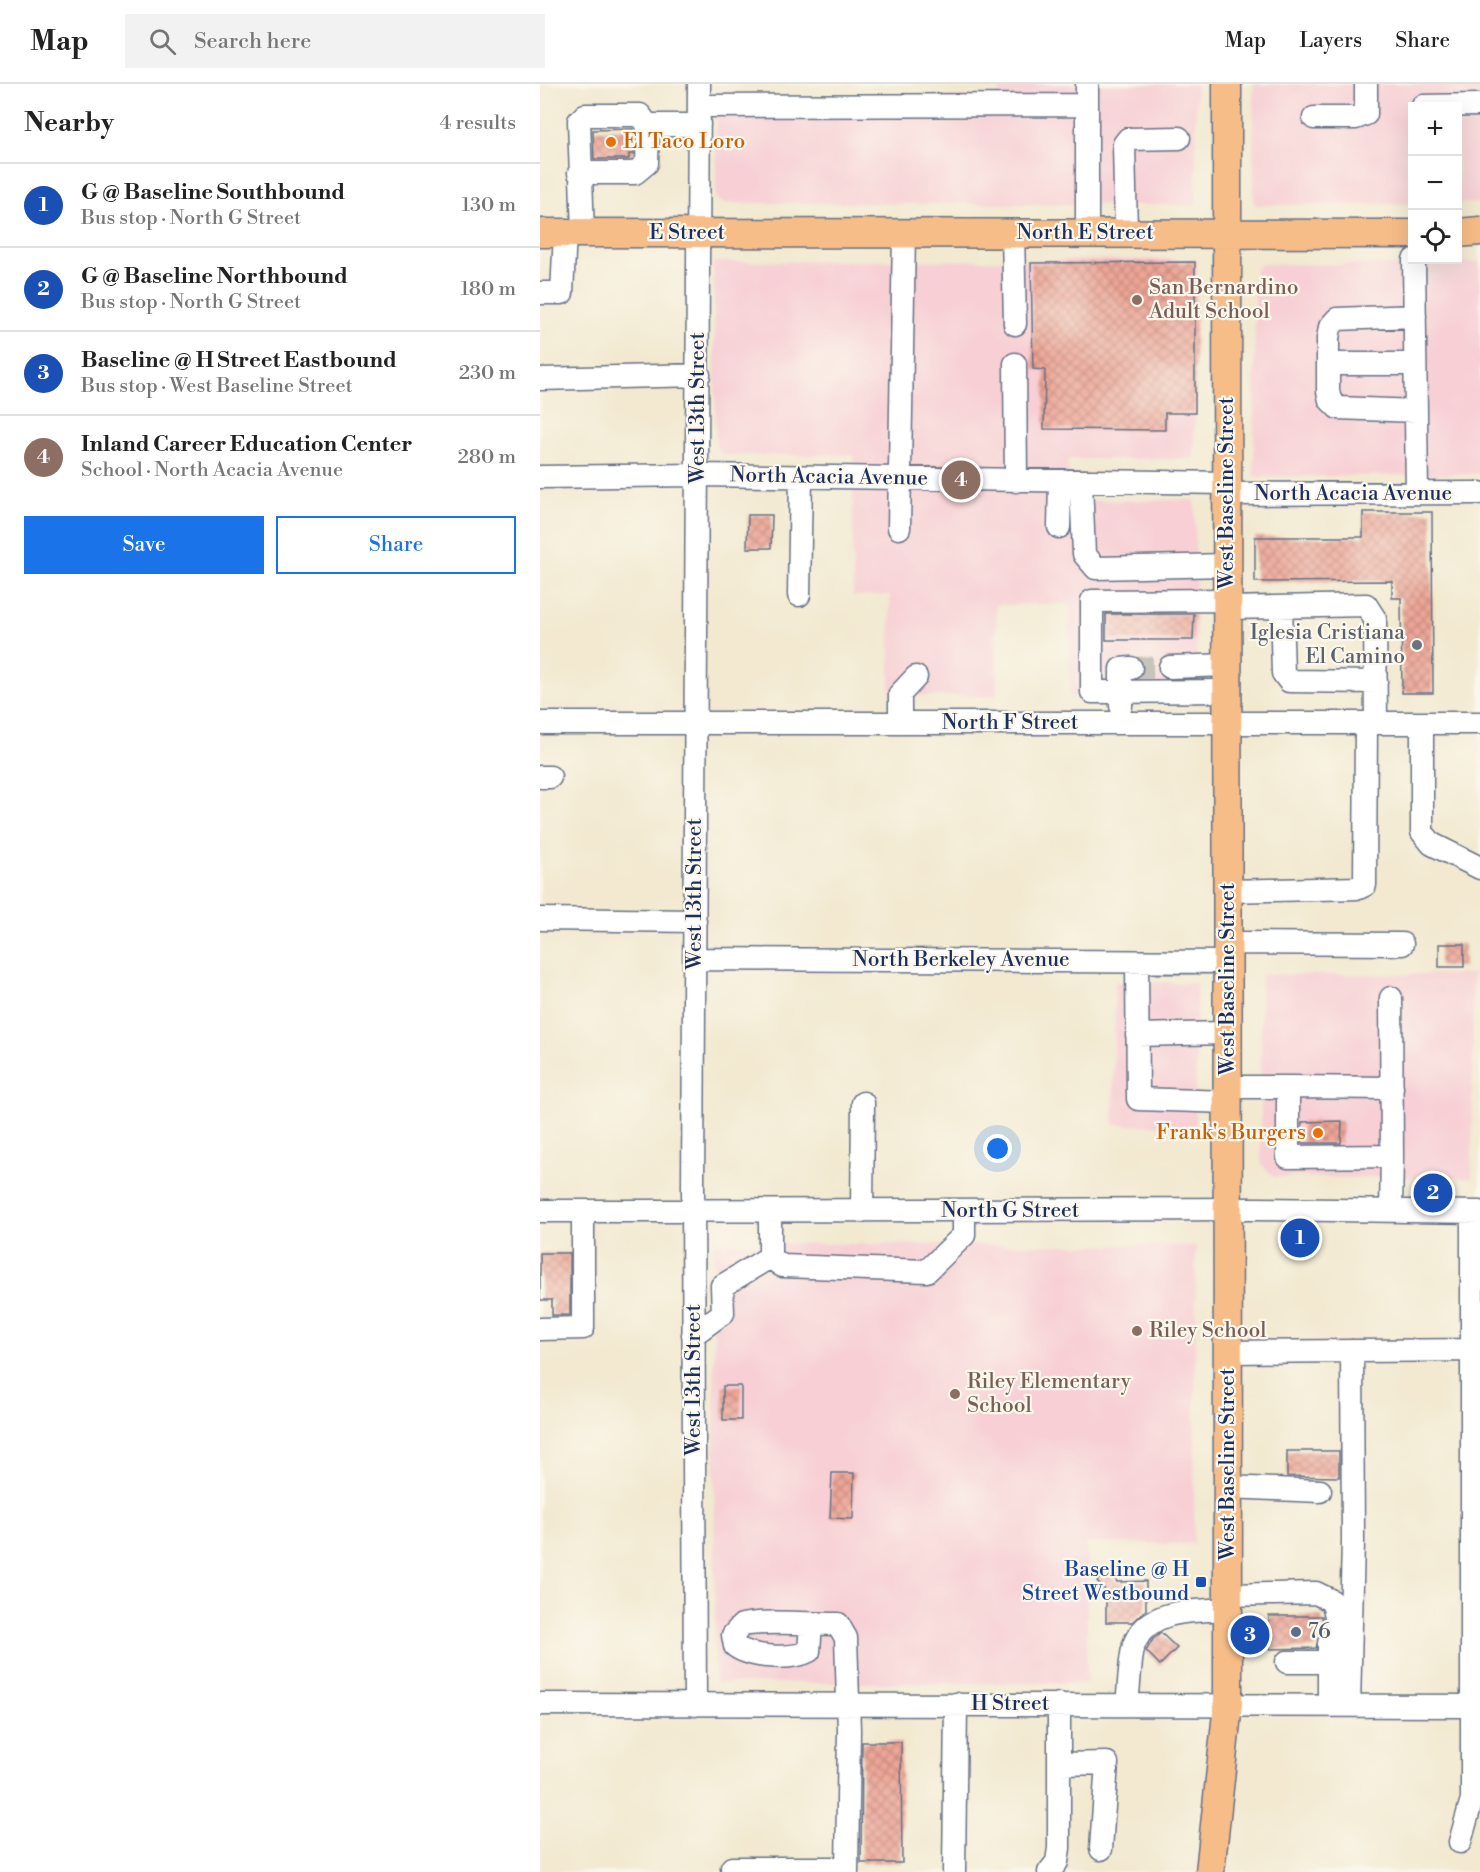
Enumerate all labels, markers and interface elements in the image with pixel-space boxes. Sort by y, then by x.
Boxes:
search box [125,14,545,68]
text: Map [30,24,89,59]
icon: search [146,25,179,58]
text: Search here [194,28,311,55]
text: Map [1225,28,1266,54]
text: Layers [1299,28,1362,54]
text: Share [1395,28,1450,54]
map controls [1408,102,1462,264]
button: + [1408,102,1462,156]
text: Nearby [24,107,114,139]
text: 4 results [439,111,516,136]
place label: El Taco Loro [623,129,745,155]
marker: El Taco Loro [604,135,618,149]
button: − [1408,156,1462,210]
text: G @ Baseline Southbound [81,179,345,206]
text: 1 [39,193,48,218]
text: 130 m [461,193,516,218]
text: Bus stop · North G Street [81,206,301,231]
button: locate [1408,210,1462,264]
street label: E Street [649,220,726,246]
street label: North E Street [1016,220,1154,246]
text: G @ Baseline Northbound [81,263,348,290]
place label: San Bernardino Adult School [1148,275,1299,325]
text: 2 [37,277,50,302]
text: 180 m [461,277,516,302]
text: Bus stop · North G Street [81,290,301,315]
marker: San Bernardino Adult School [1130,293,1144,307]
street label: West 13th Street [685,332,711,485]
text: Baseline @ H Street Eastbound [81,347,397,374]
text: 3 [37,361,50,386]
text: 230 m [459,361,516,386]
text: Bus stop · West Baseline Street [81,374,353,399]
street label: West Baseline Street [1214,396,1240,590]
text: Inland Career Education Center [81,431,412,458]
text: 4 [37,445,50,470]
text: 280 m [457,445,516,470]
text: School · North Acacia Avenue [81,458,343,483]
pin: 4 [942,458,980,502]
street label: North Acacia Avenue [730,462,928,492]
street label: North Acacia Avenue [1254,481,1452,507]
button: Save [24,516,264,574]
button: Share [276,516,516,574]
place label: Iglesia Cristiana El Camino [1250,620,1405,670]
marker: Iglesia Cristiana El Camino [1410,638,1424,652]
street label: North F Street [942,710,1079,736]
street label: West 13th Street [682,818,708,971]
street label: West Baseline Street [1215,882,1241,1076]
street label: North Berkeley Avenue [852,947,1070,973]
place label: Frank's Burgers [1156,1120,1306,1146]
marker: Frank's Burgers [1311,1126,1325,1140]
your location [983,1134,1012,1163]
pin: 2 [1414,1170,1452,1216]
street label: North G Street [941,1198,1080,1224]
pin: 1 [1280,1216,1320,1260]
street label: West 13th Street [681,1304,707,1457]
place label: Riley School [1149,1318,1267,1344]
marker: Riley School [1130,1324,1144,1338]
street label: West Baseline Street [1215,1367,1241,1561]
place label: Riley Elementary School [967,1369,1132,1419]
marker: Riley Elementary School [948,1387,962,1401]
place label: Baseline @ H Street Westbound [1022,1557,1189,1607]
marker: Baseline @ H Street Westbound [1194,1575,1208,1589]
pin: 3 [1230,1612,1270,1658]
place label: 76 [1308,1619,1331,1645]
marker: 76 [1289,1625,1303,1639]
street label: H Street [971,1691,1050,1717]

